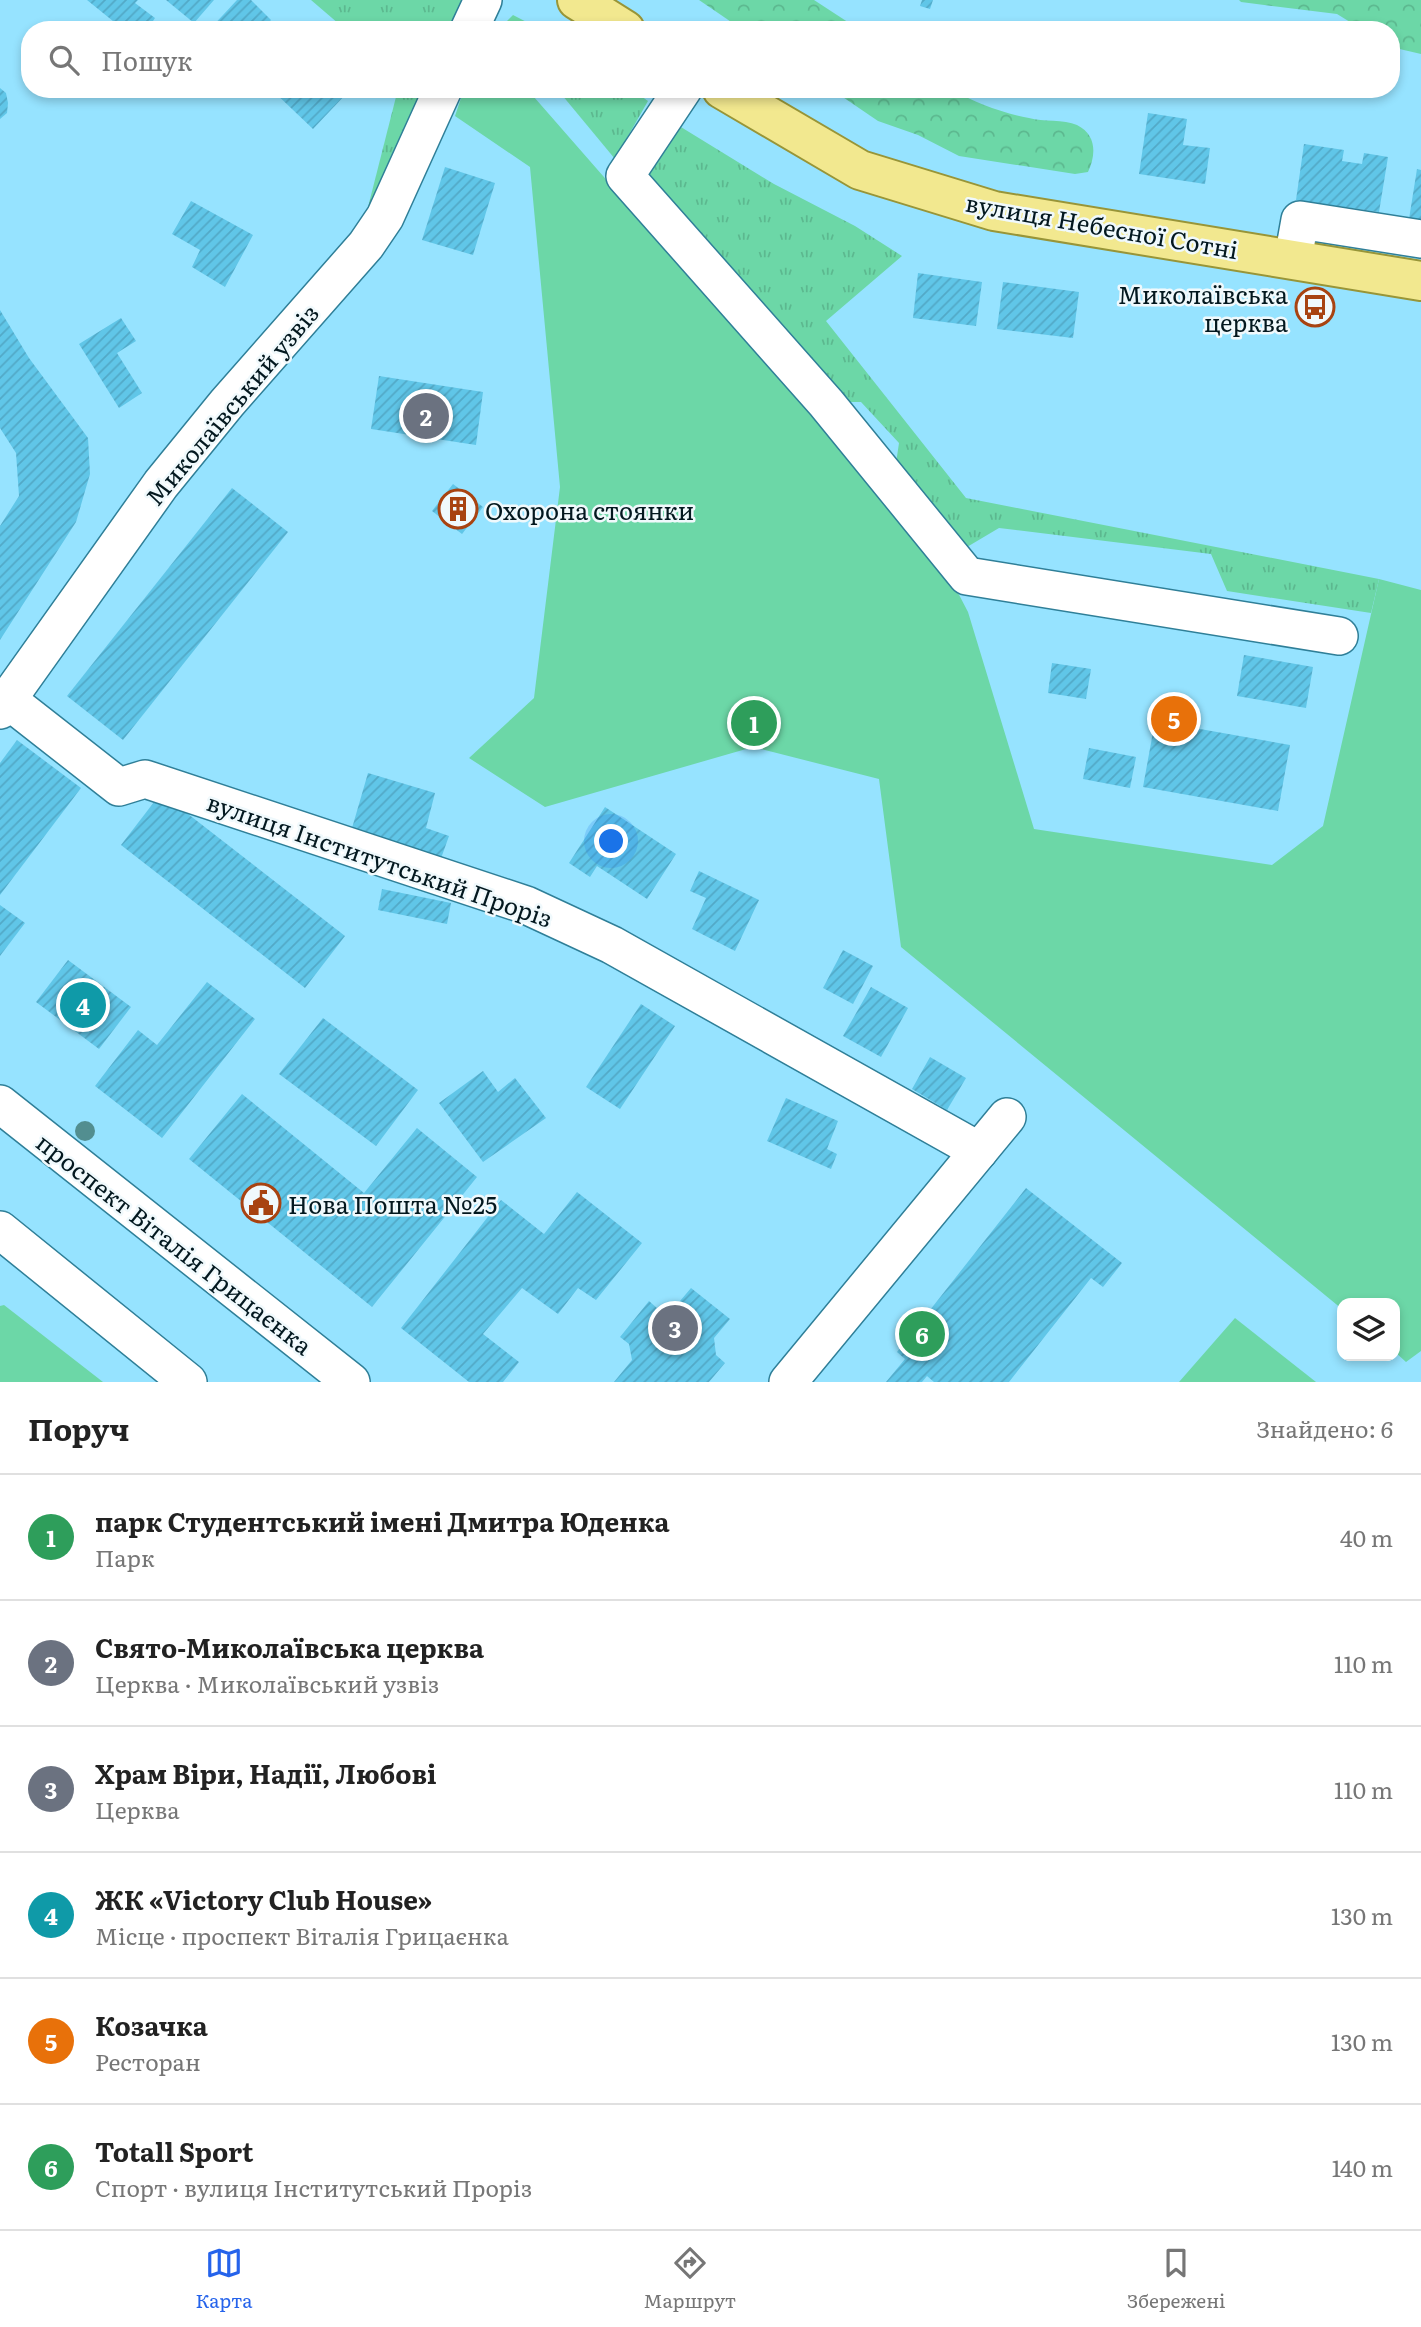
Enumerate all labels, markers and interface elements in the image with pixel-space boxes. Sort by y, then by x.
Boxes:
search box [21,21,1400,98]
text: Пошук [101,40,192,79]
icon: search [45,41,83,79]
street label: вулиця Небесної Сотні [963,184,1241,266]
place label: Миколаївська церква [1118,276,1288,339]
bus stop icon: Миколаївська церква [1294,286,1336,328]
street label: Миколаївський узвіз [136,296,326,512]
pin: 2 [403,390,449,442]
building icon: Охорона стоянки [437,488,479,530]
place label: Охорона стоянки [485,492,694,527]
pin: 5 [1151,693,1197,745]
pin: 1 [731,697,777,749]
street label: вулиця Інститутський Проріз [203,783,557,935]
your location [594,824,628,858]
pin: 4 [60,979,106,1031]
street label: проспект Віталія Грицаєнка [30,1124,320,1362]
public building icon: Нова Пошта №25 [240,1182,282,1224]
place label: Нова Пошта №25 [288,1186,497,1221]
map controls [1337,1298,1400,1361]
button: layers [1337,1298,1400,1361]
pin: 3 [652,1302,698,1354]
pin: 6 [899,1308,945,1360]
text: Поруч [28,1406,129,1450]
text: Знайдено: 6 [1256,1411,1393,1445]
text: парк Студентський імені Дмитра Юденка [95,1501,670,1540]
text: 1 [46,1520,56,1554]
text: 40 m [1340,1520,1393,1554]
text: Парк [95,1540,155,1574]
text: Свято-Миколаївська церква [95,1627,484,1666]
text: 2 [45,1646,57,1680]
text: 110 m [1334,1646,1393,1680]
text: Церква · Миколаївський узвіз [95,1666,439,1700]
text: Храм Віри, Надії, Любові [95,1753,437,1792]
text: 3 [45,1772,57,1806]
text: 110 m [1334,1772,1393,1806]
text: Церква [95,1792,180,1826]
text: ЖК «Victory Club House» [95,1879,432,1918]
text: 4 [44,1898,58,1932]
text: 130 m [1331,1898,1393,1932]
text: Місце · проспект Віталія Грицаєнка [95,1918,509,1952]
text: Козачка [95,2005,208,2044]
text: 5 [45,2024,57,2058]
text: 130 m [1331,2024,1393,2058]
text: Ресторан [95,2044,201,2078]
text: Totall Sport [95,2131,254,2170]
text: 6 [44,2150,58,2184]
text: 140 m [1332,2150,1393,2184]
text: Спорт · вулиця Інститутський Проріз [95,2170,532,2204]
tab: Карта [196,2244,252,2314]
tab: Маршрут [644,2244,736,2314]
tab: Збережені [1127,2244,1225,2314]

